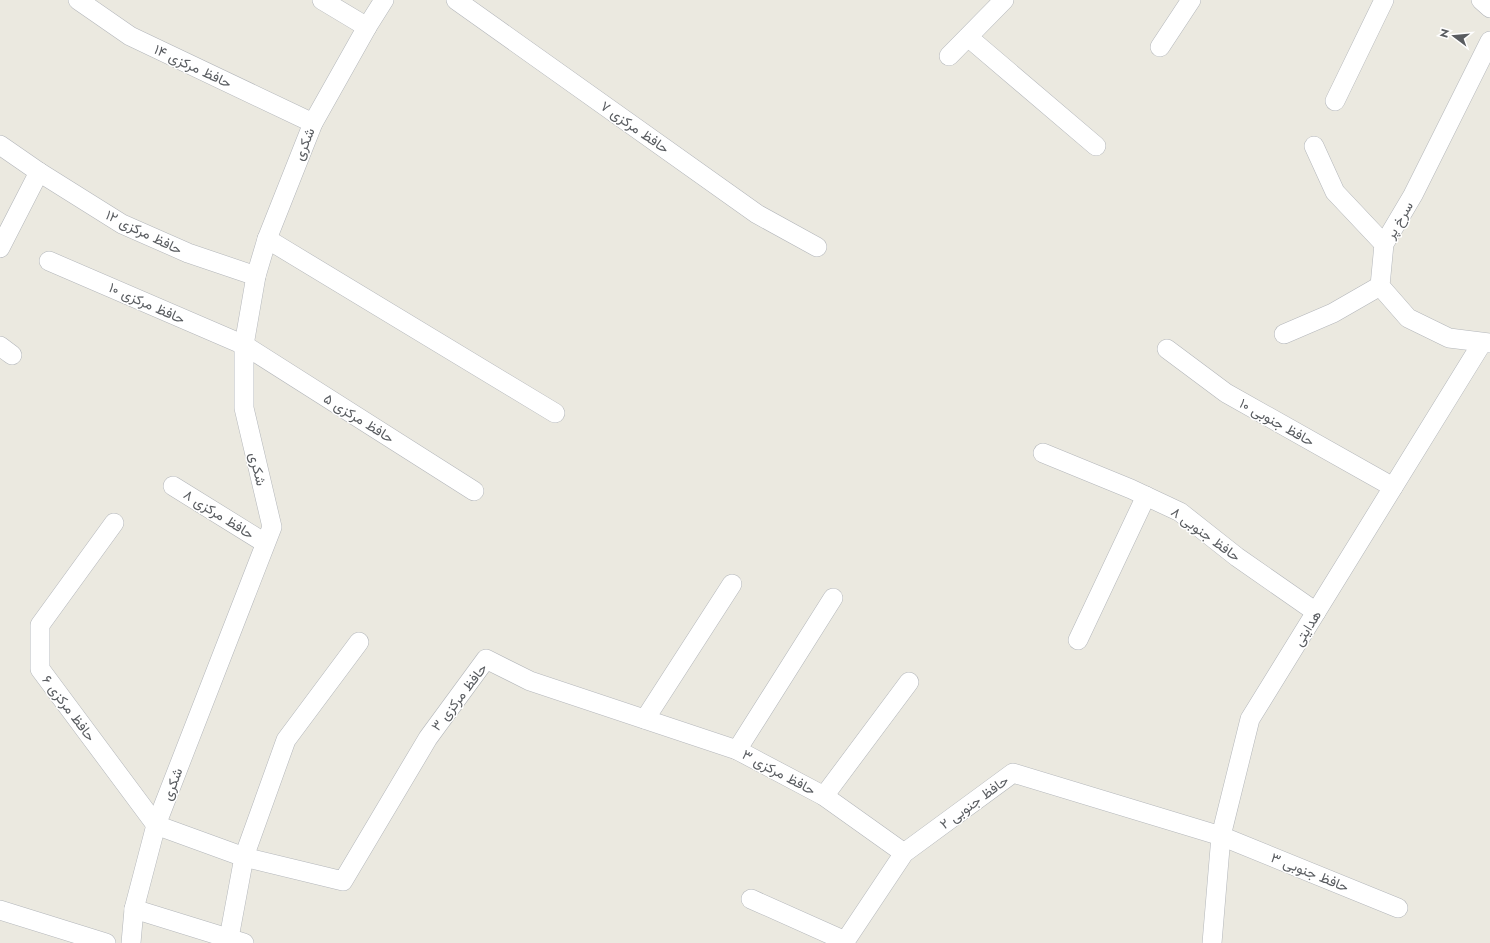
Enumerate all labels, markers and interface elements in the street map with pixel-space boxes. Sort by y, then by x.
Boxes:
north arrow [1434,16,1474,56]
text: N [1435,27,1453,40]
street label: حافظ مرکزی ۱۴ [151,39,235,93]
street label: حافظ مرکزی ۷ [597,96,673,158]
street label: شکری [288,125,320,163]
street label: سرخ پر [1380,198,1419,244]
street label: حافظ مرکزی ۱۲ [102,205,186,259]
street label: حافظ مرکزی ۱۰ [106,277,188,329]
street label: حافظ مرکزی ۵ [320,388,398,448]
street label: حافظ جنوبی ۱۰ [1236,393,1318,451]
street label: شکری [244,450,272,488]
street label: حافظ مرکزی ۸ [180,484,258,544]
street label: حافظ جنوبی ۸ [1167,502,1245,566]
street label: هدایتی [1288,606,1326,650]
street label: حافظ مرکزی ۳ [426,659,492,735]
street label: حافظ مرکزی ۶ [37,671,101,745]
street label: حافظ مرکزی ۳ [739,744,819,800]
street label: شکری [157,765,187,803]
street label: حافظ جنوبی ۲ [935,770,1013,834]
street label: حافظ جنوبی ۳ [1268,847,1352,897]

